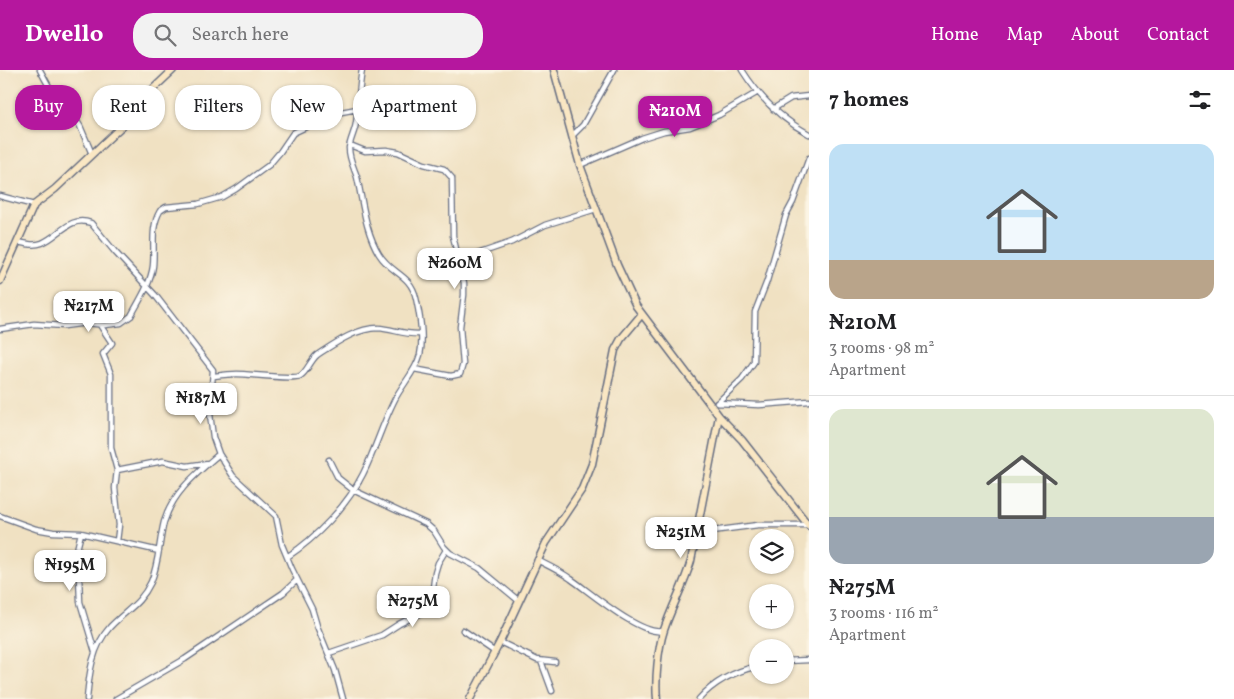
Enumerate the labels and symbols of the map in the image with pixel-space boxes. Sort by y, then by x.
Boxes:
pin: ₦210M [640,96,710,138]
pin: ₦260M [420,248,490,290]
pin: ₦217M [54,290,124,333]
pin: ₦187M [166,382,236,425]
pin: ₦251M [646,516,716,559]
pin: ₦195M [35,550,105,592]
pin: ₦275M [378,586,448,628]

